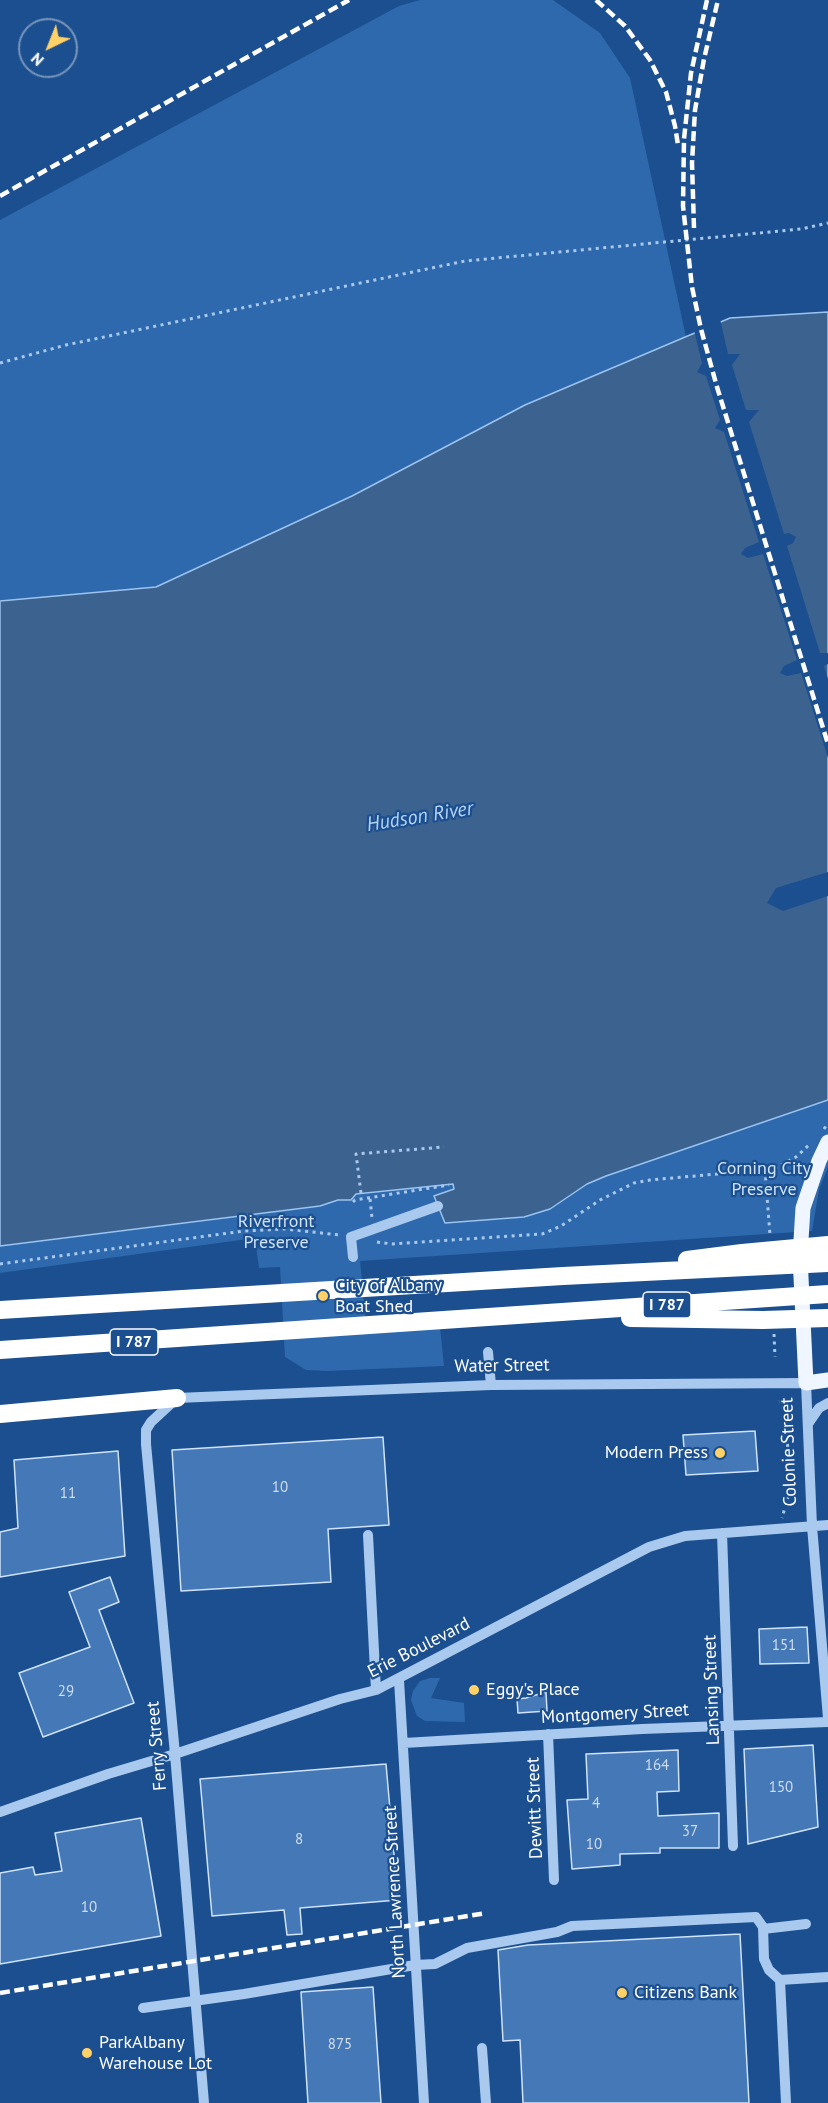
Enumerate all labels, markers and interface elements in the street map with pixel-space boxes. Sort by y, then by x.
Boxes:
north arrow [18,18,78,78]
text: N [26,49,48,71]
water label: Hudson River [365,797,475,837]
park label: Corning City Preserve [717,1158,811,1200]
park label: Riverfront Preserve [238,1211,314,1254]
place label: City of Albany Boat Shed [335,1275,442,1318]
marker: City of Albany Boat Shed [316,1289,330,1303]
road number: I 787 [643,1292,691,1318]
road number: I 787 [110,1329,158,1355]
street label: Water Street [454,1354,550,1378]
street label: Colonie Street [776,1397,802,1507]
place label: Modern Press [605,1442,708,1464]
marker: Modern Press [713,1446,727,1460]
house number: 10 [272,1479,288,1497]
house number: 11 [60,1485,76,1503]
street label: Erie Boulevard [364,1613,474,1683]
street label: Lansing Street [699,1634,725,1746]
house number: 151 [772,1637,796,1655]
place label: Eggy's Place [486,1679,580,1701]
house number: 29 [58,1683,74,1701]
marker: Eggy's Place [467,1683,481,1697]
street label: Montgomery Street [541,1699,689,1729]
street label: Ferry Street [142,1700,172,1792]
street label: Dewitt Street [522,1757,548,1859]
house number: 164 [645,1757,669,1775]
house number: 150 [769,1779,793,1797]
house number: 4 [592,1795,600,1813]
street label: North Lawrence Street [380,1805,410,1979]
house number: 37 [682,1823,698,1841]
house number: 8 [295,1831,303,1849]
house number: 10 [586,1836,602,1854]
house number: 10 [81,1899,97,1917]
place label: Citizens Bank [634,1982,737,2004]
marker: Citizens Bank [615,1986,629,2000]
place label: ParkAlbany Warehouse Lot [99,2032,212,2074]
house number: 875 [328,2036,352,2054]
marker: ParkAlbany Warehouse Lot [80,2046,94,2060]

